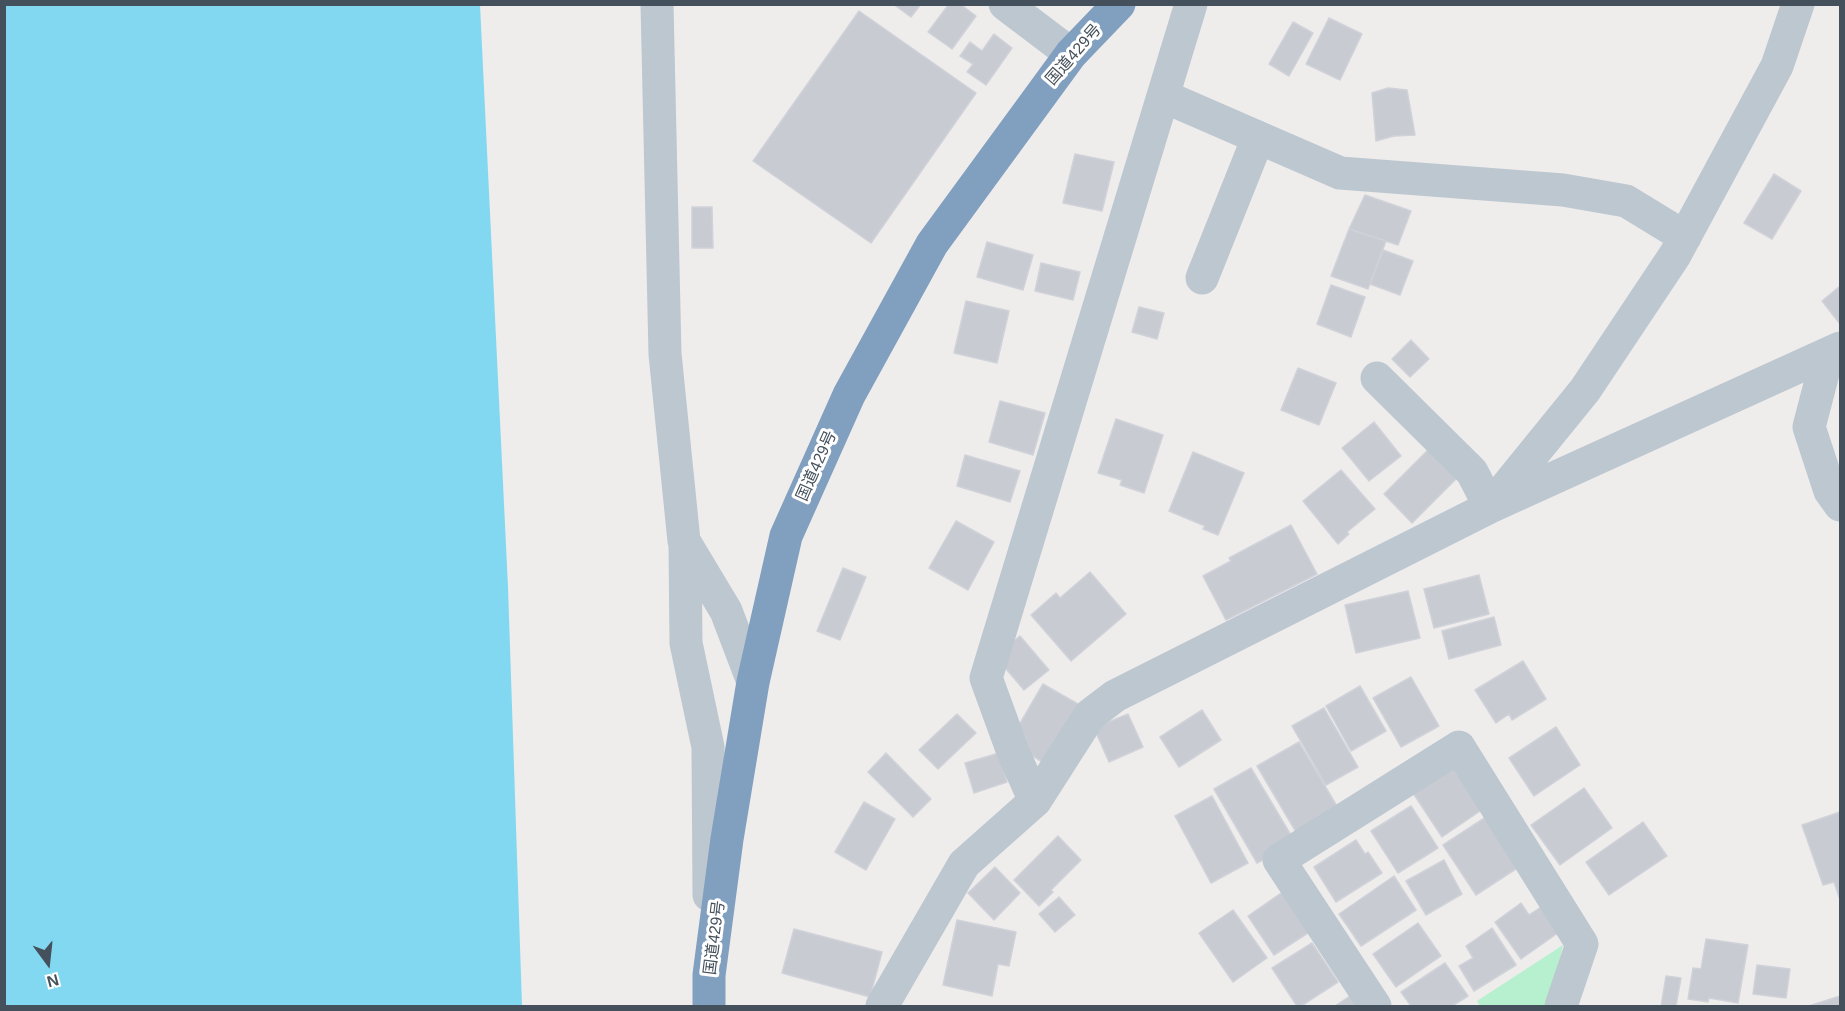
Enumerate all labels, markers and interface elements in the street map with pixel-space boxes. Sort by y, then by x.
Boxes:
street label: 国道429号 [1042,21,1106,89]
street label: 国道429号 [793,428,841,504]
street label: 国道429号 [701,900,729,976]
north arrow [18,933,78,993]
text: N [45,971,61,991]

